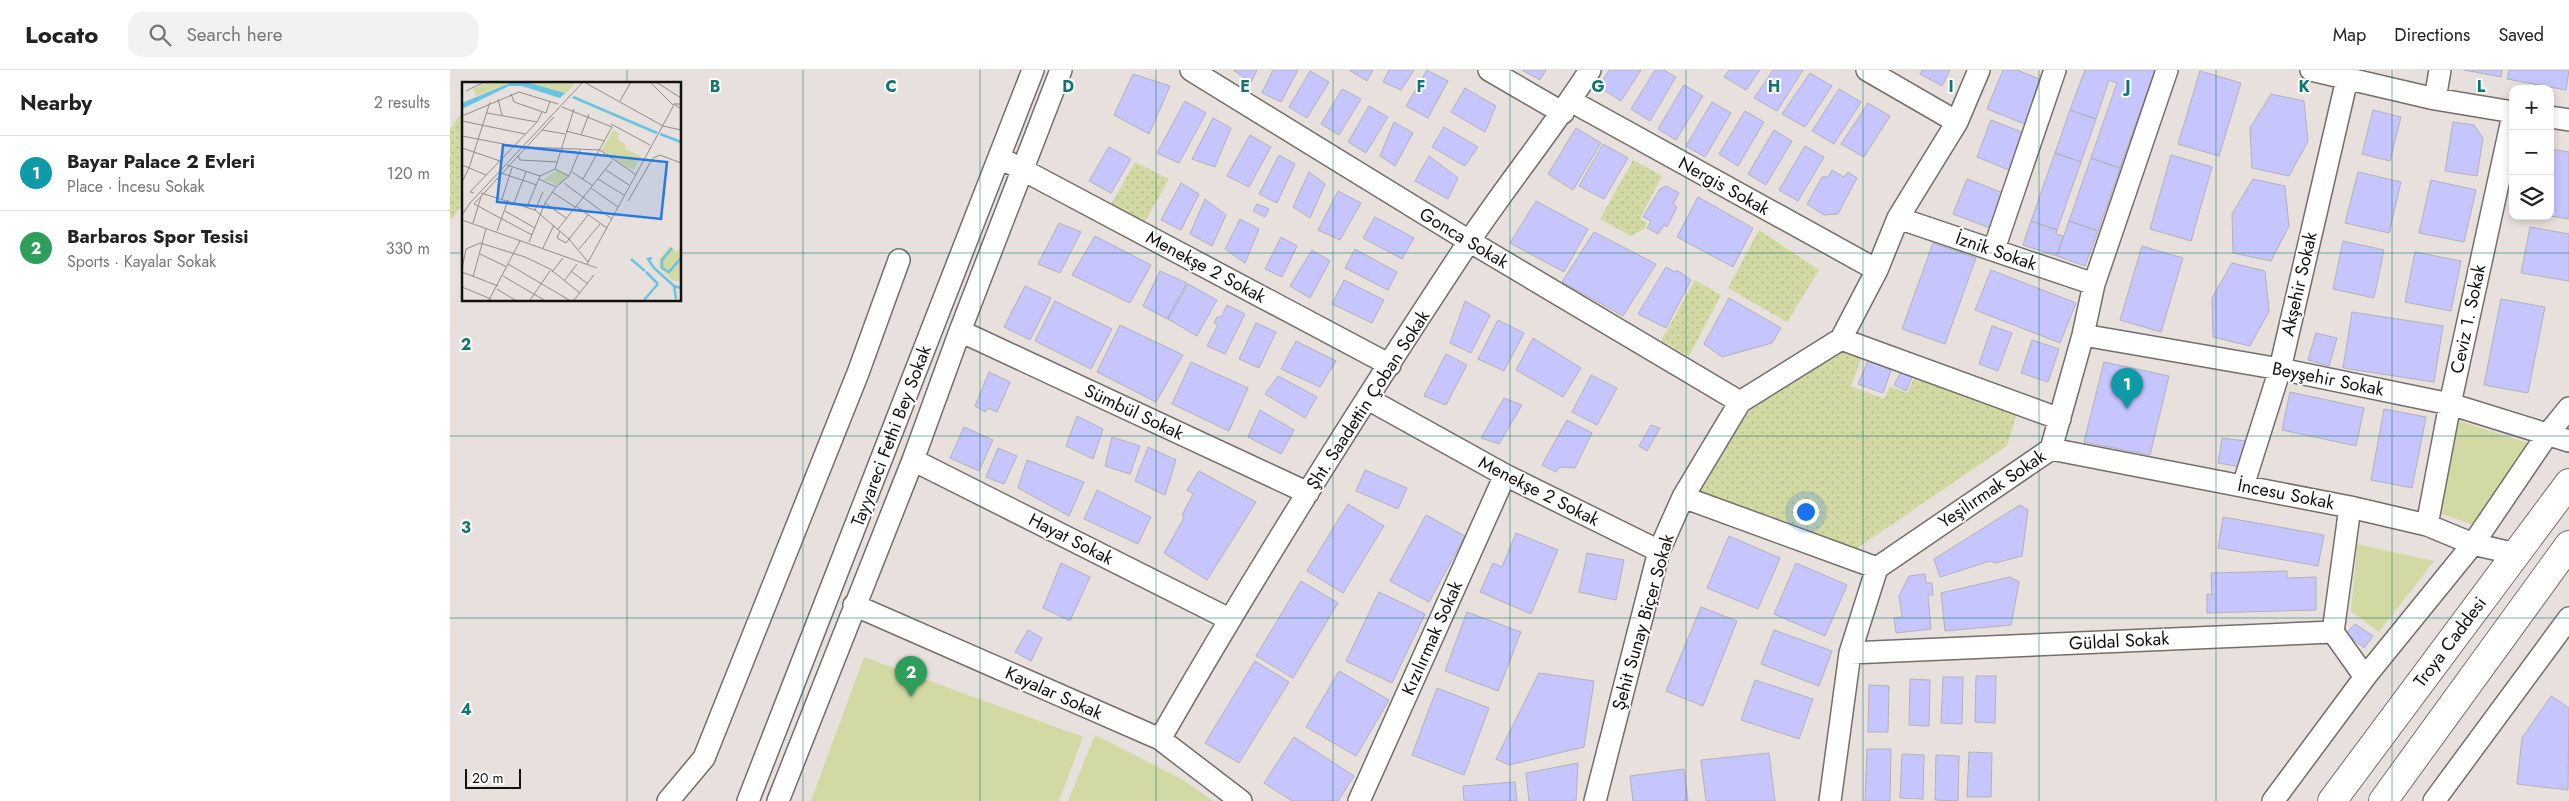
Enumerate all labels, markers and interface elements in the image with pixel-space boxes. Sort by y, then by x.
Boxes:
search box [128,12,478,57]
text: Locato [25,17,98,52]
icon: search [146,21,174,49]
text: Search here [186,21,283,48]
text: Map [2333,22,2366,48]
text: Directions [2394,22,2470,48]
text: Saved [2498,22,2544,48]
text: B [710,75,720,98]
text: C [885,75,897,98]
text: D [1062,75,1074,98]
text: E [1240,75,1250,98]
text: F [1417,75,1425,98]
text: G [1591,75,1605,98]
text: H [1768,75,1780,98]
text: I [1948,75,1954,98]
text: J [2122,75,2131,98]
text: K [2298,75,2310,98]
text: L [2477,75,2486,98]
inset map [462,82,681,301]
map controls [2509,85,2554,220]
button: + [2509,85,2554,130]
text: Nearby [20,88,92,118]
text: 2 results [374,91,430,114]
button: − [2509,130,2554,175]
text: Bayar Palace 2 Evleri [67,148,255,175]
street label: Nergis Sokak [1674,150,1774,222]
text: 1 [32,162,40,185]
text: 120 m [387,162,430,185]
text: Place · İncesu Sokak [67,175,205,198]
button: layers [2509,175,2554,220]
street label: Gonca Sokak [1414,201,1514,275]
text: Barbaros Spor Tesisi [67,223,249,250]
street label: Menekşe 2 Sokak [1142,224,1271,310]
street label: İznik Sokak [1952,225,2040,277]
street label: Akşehir Sokak [2274,229,2324,339]
text: 2 [31,237,41,260]
text: 330 m [386,237,430,260]
text: Sports · Kayalar Sokak [67,250,216,273]
street label: Ceviz 1. Sokak [2444,262,2492,376]
street label: Şht. Saadettin Çoban Sokak [1300,305,1436,495]
text: 2 [461,333,471,356]
street label: Tayyareci Fethi Bey Sokak [844,342,938,530]
street label: Beyşehir Sokak [2270,355,2386,403]
pin: 1 [2111,368,2143,409]
street label: Sümbül Sokak [1080,378,1188,446]
street label: Yeşilırmak Sokak [1933,443,2051,535]
street label: Menekşe 2 Sokak [1474,449,1604,533]
street label: İncesu Sokak [2235,472,2337,516]
your location [1793,499,1819,525]
street label: Hayat Sokak [1024,507,1118,571]
text: 3 [461,516,471,539]
street label: Şehit Sunay Biçer Sokak [1605,531,1681,713]
street label: Kızılırmak Sokak [1395,576,1469,699]
street label: Troya Caddesi [2407,591,2493,693]
street label: Güldal Sokak [2068,625,2170,657]
pin: 2 [895,656,927,697]
street label: Kayalar Sokak [1001,660,1107,726]
text: 4 [460,698,472,721]
scale bar [465,766,521,789]
text: 20 m [472,768,504,788]

